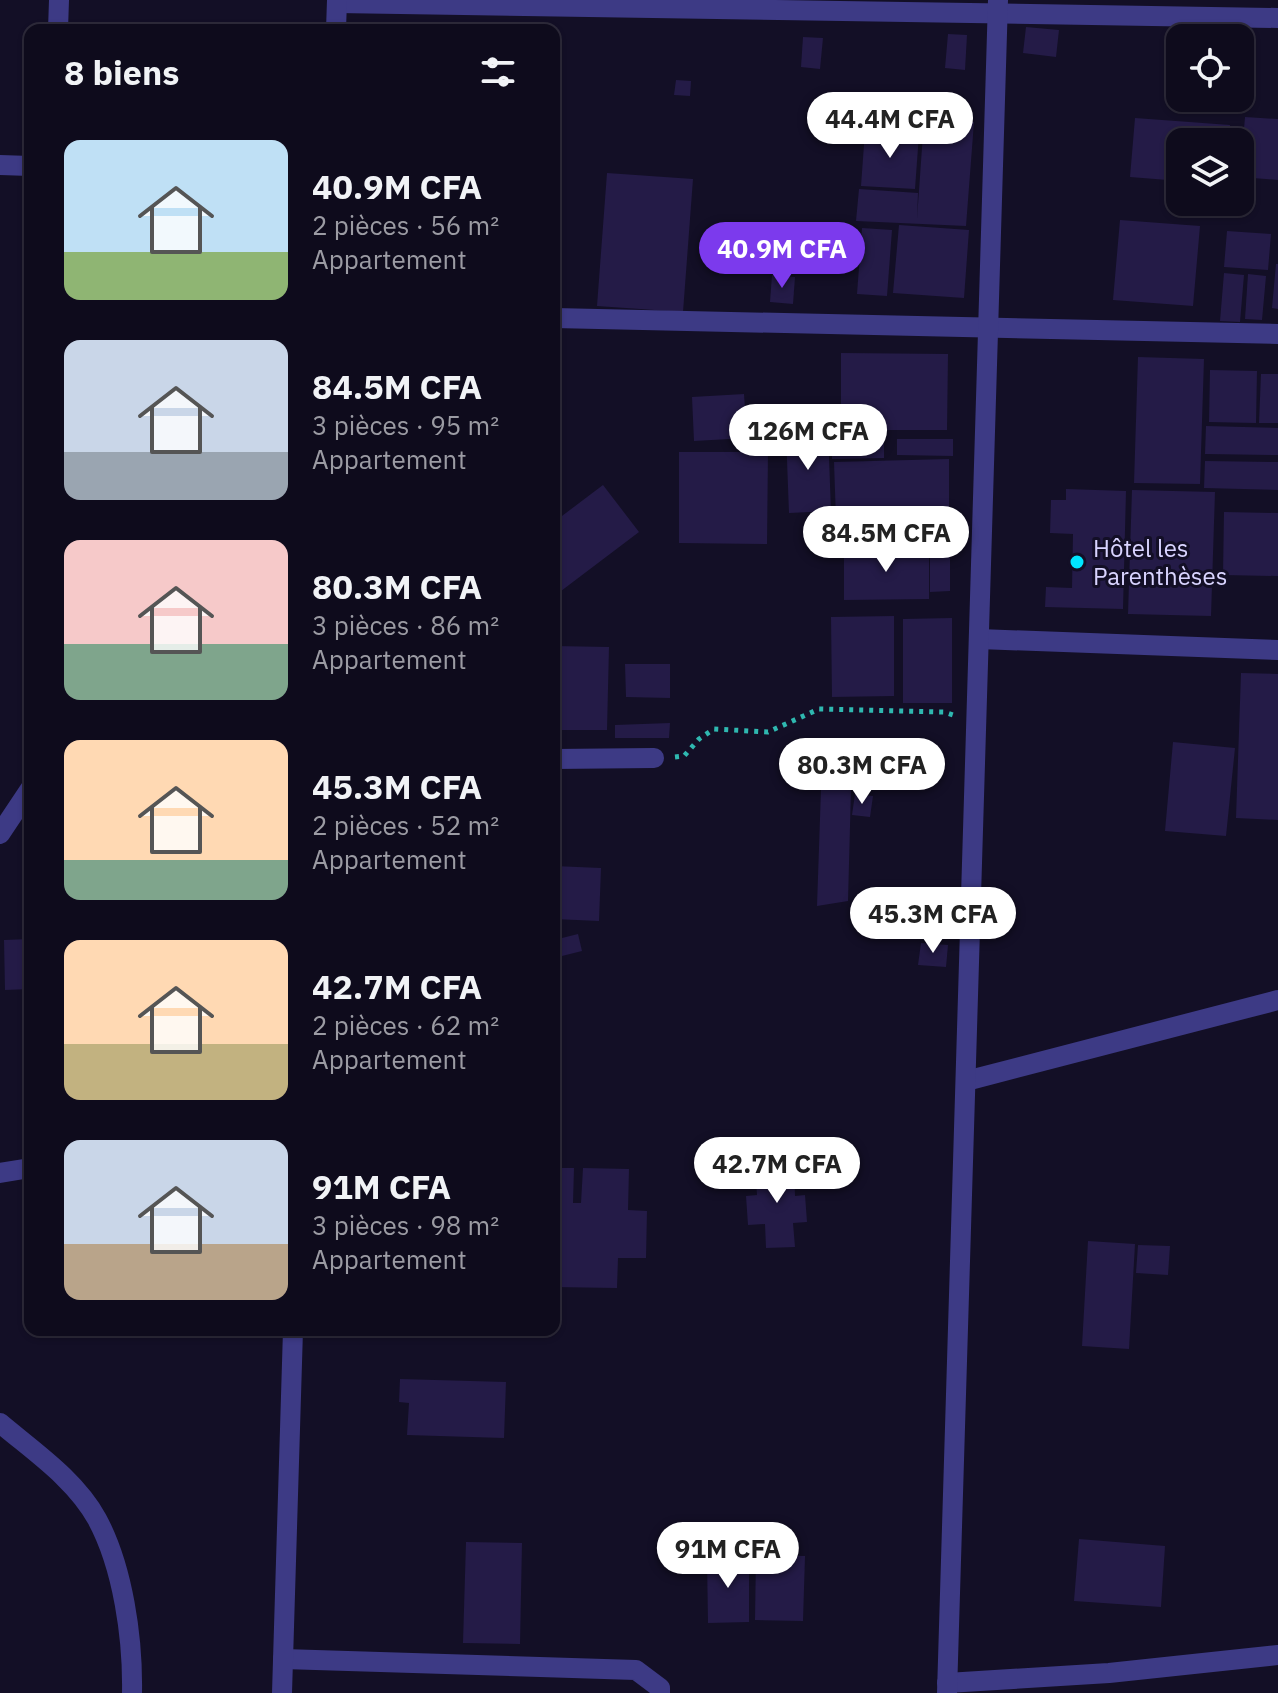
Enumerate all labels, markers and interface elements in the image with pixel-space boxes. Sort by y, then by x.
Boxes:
map controls [1166,24,1254,216]
button: locate [1166,24,1254,112]
text: 8 biens [64,50,179,94]
icon: filters [476,50,520,94]
pin: 44.4M CFA [798,92,982,160]
text: 44.4M CFA [825,101,955,135]
button: layers [1166,128,1254,216]
text: 40.9M CFA [312,164,482,208]
icon: home [128,172,224,268]
text: 2 pièces · 56 m² [312,208,499,242]
pin: 40.9M CFA [690,222,874,290]
text: 40.9M CFA [717,231,847,265]
text: Appartement [312,242,467,276]
text: 84.5M CFA [312,364,482,408]
icon: home [128,372,224,468]
pin: 126M CFA [725,404,891,472]
text: 3 pièces · 95 m² [312,408,499,442]
text: 126M CFA [747,413,869,447]
text: Appartement [312,442,467,476]
pin: 84.5M CFA [794,506,978,574]
text: 84.5M CFA [821,515,951,549]
place label: Hôtel les Parenthèses [1093,532,1227,592]
marker: Hôtel les Parenthèses [1068,553,1086,571]
text: 80.3M CFA [312,564,482,608]
icon: home [128,572,224,668]
text: 3 pièces · 86 m² [312,608,499,642]
text: Appartement [312,642,467,676]
pin: 80.3M CFA [770,738,954,806]
text: 80.3M CFA [797,747,927,781]
text: 45.3M CFA [312,764,482,808]
icon: home [128,772,224,868]
text: 2 pièces · 52 m² [312,808,499,842]
text: Appartement [312,842,467,876]
pin: 45.3M CFA [841,887,1025,955]
text: 45.3M CFA [868,896,998,930]
text: 42.7M CFA [312,964,482,1008]
icon: home [128,972,224,1068]
text: 2 pièces · 62 m² [312,1008,499,1042]
text: Appartement [312,1042,467,1076]
pin: 42.7M CFA [685,1137,869,1205]
text: 42.7M CFA [712,1146,842,1180]
text: 91M CFA [312,1164,451,1208]
icon: home [128,1172,224,1268]
text: 3 pièces · 98 m² [312,1208,499,1242]
text: Appartement [312,1242,467,1276]
pin: 91M CFA [654,1522,802,1590]
text: 91M CFA [675,1531,781,1565]

